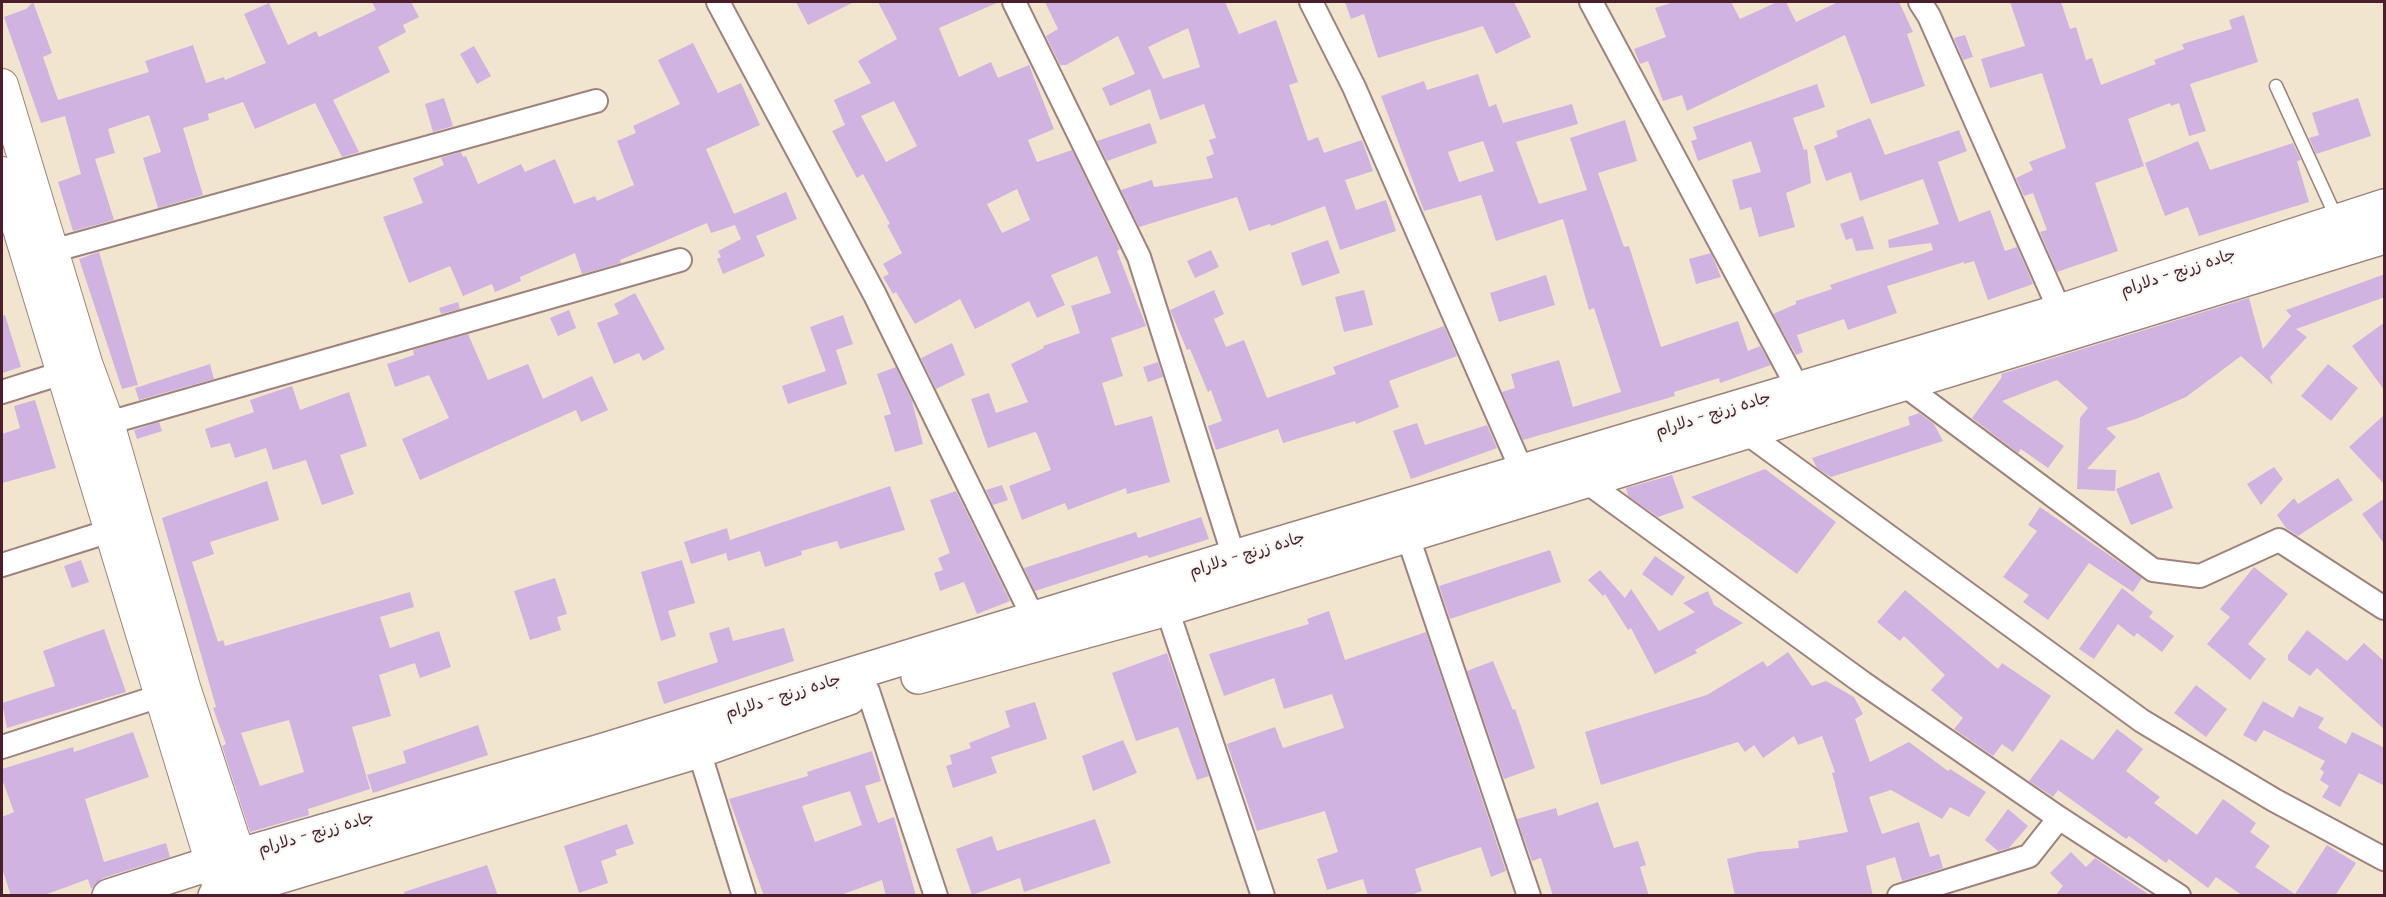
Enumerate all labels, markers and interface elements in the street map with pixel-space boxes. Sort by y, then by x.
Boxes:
street label: جاده زرنج - دلارام [2118,244,2238,300]
street label: جاده زرنج - دلارام [1653,387,1773,441]
street label: جاده زرنج - دلارام [1187,527,1307,581]
street label: جاده زرنج - دلارام [723,669,843,723]
street label: جاده زرنج - دلارام [256,807,376,859]

